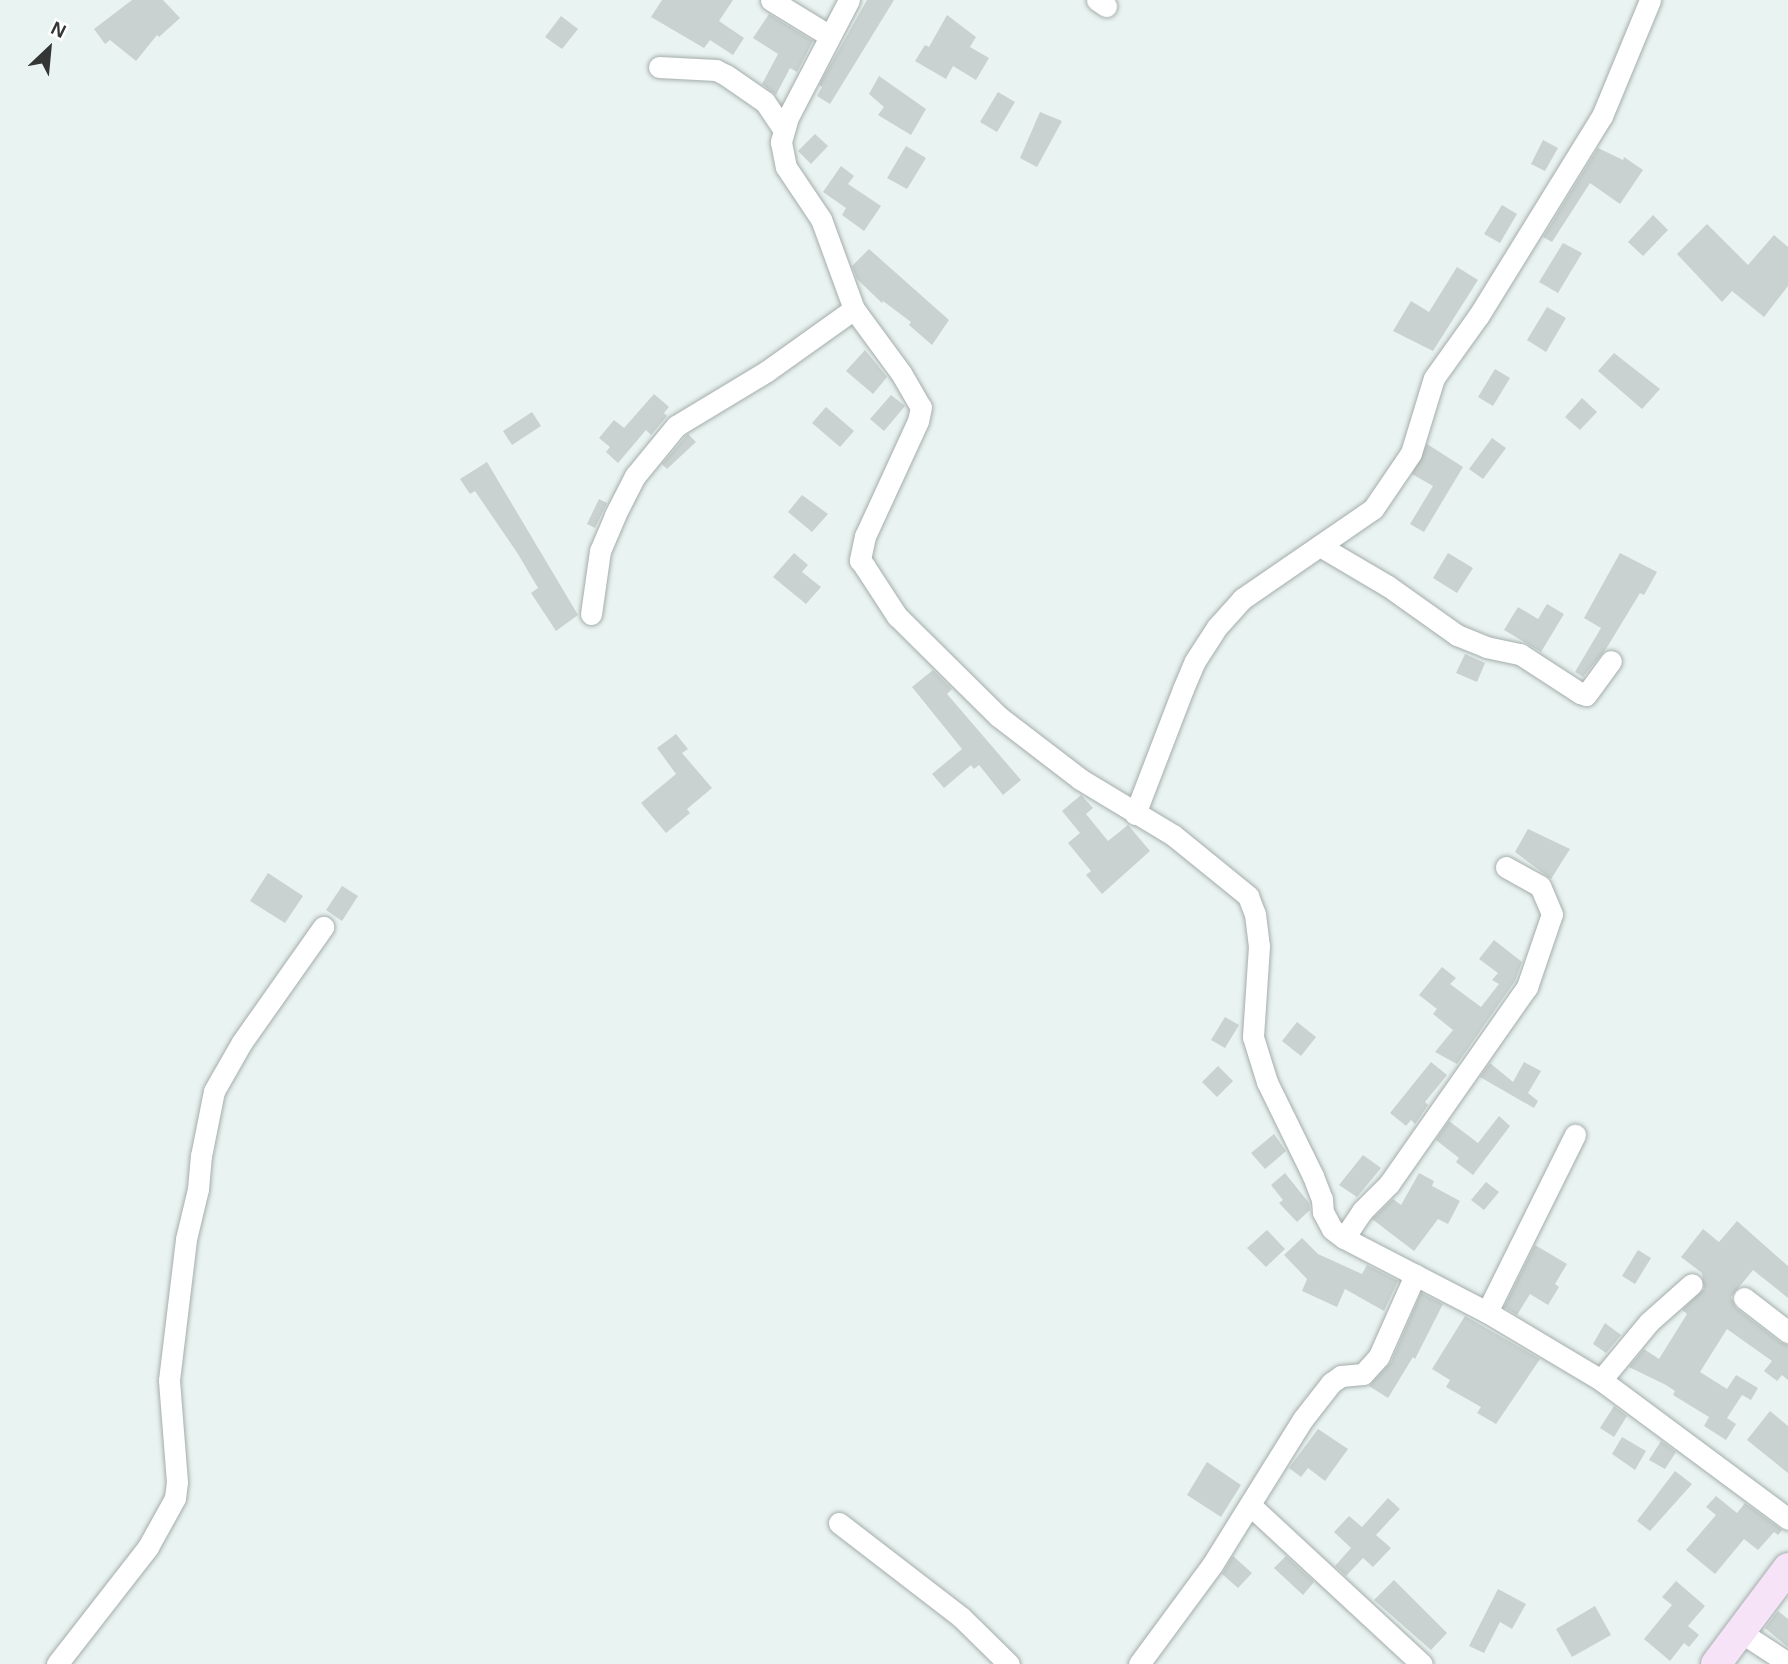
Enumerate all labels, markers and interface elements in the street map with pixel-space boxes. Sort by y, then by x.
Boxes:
north arrow [14,14,84,84]
text: N [48,17,69,42]

